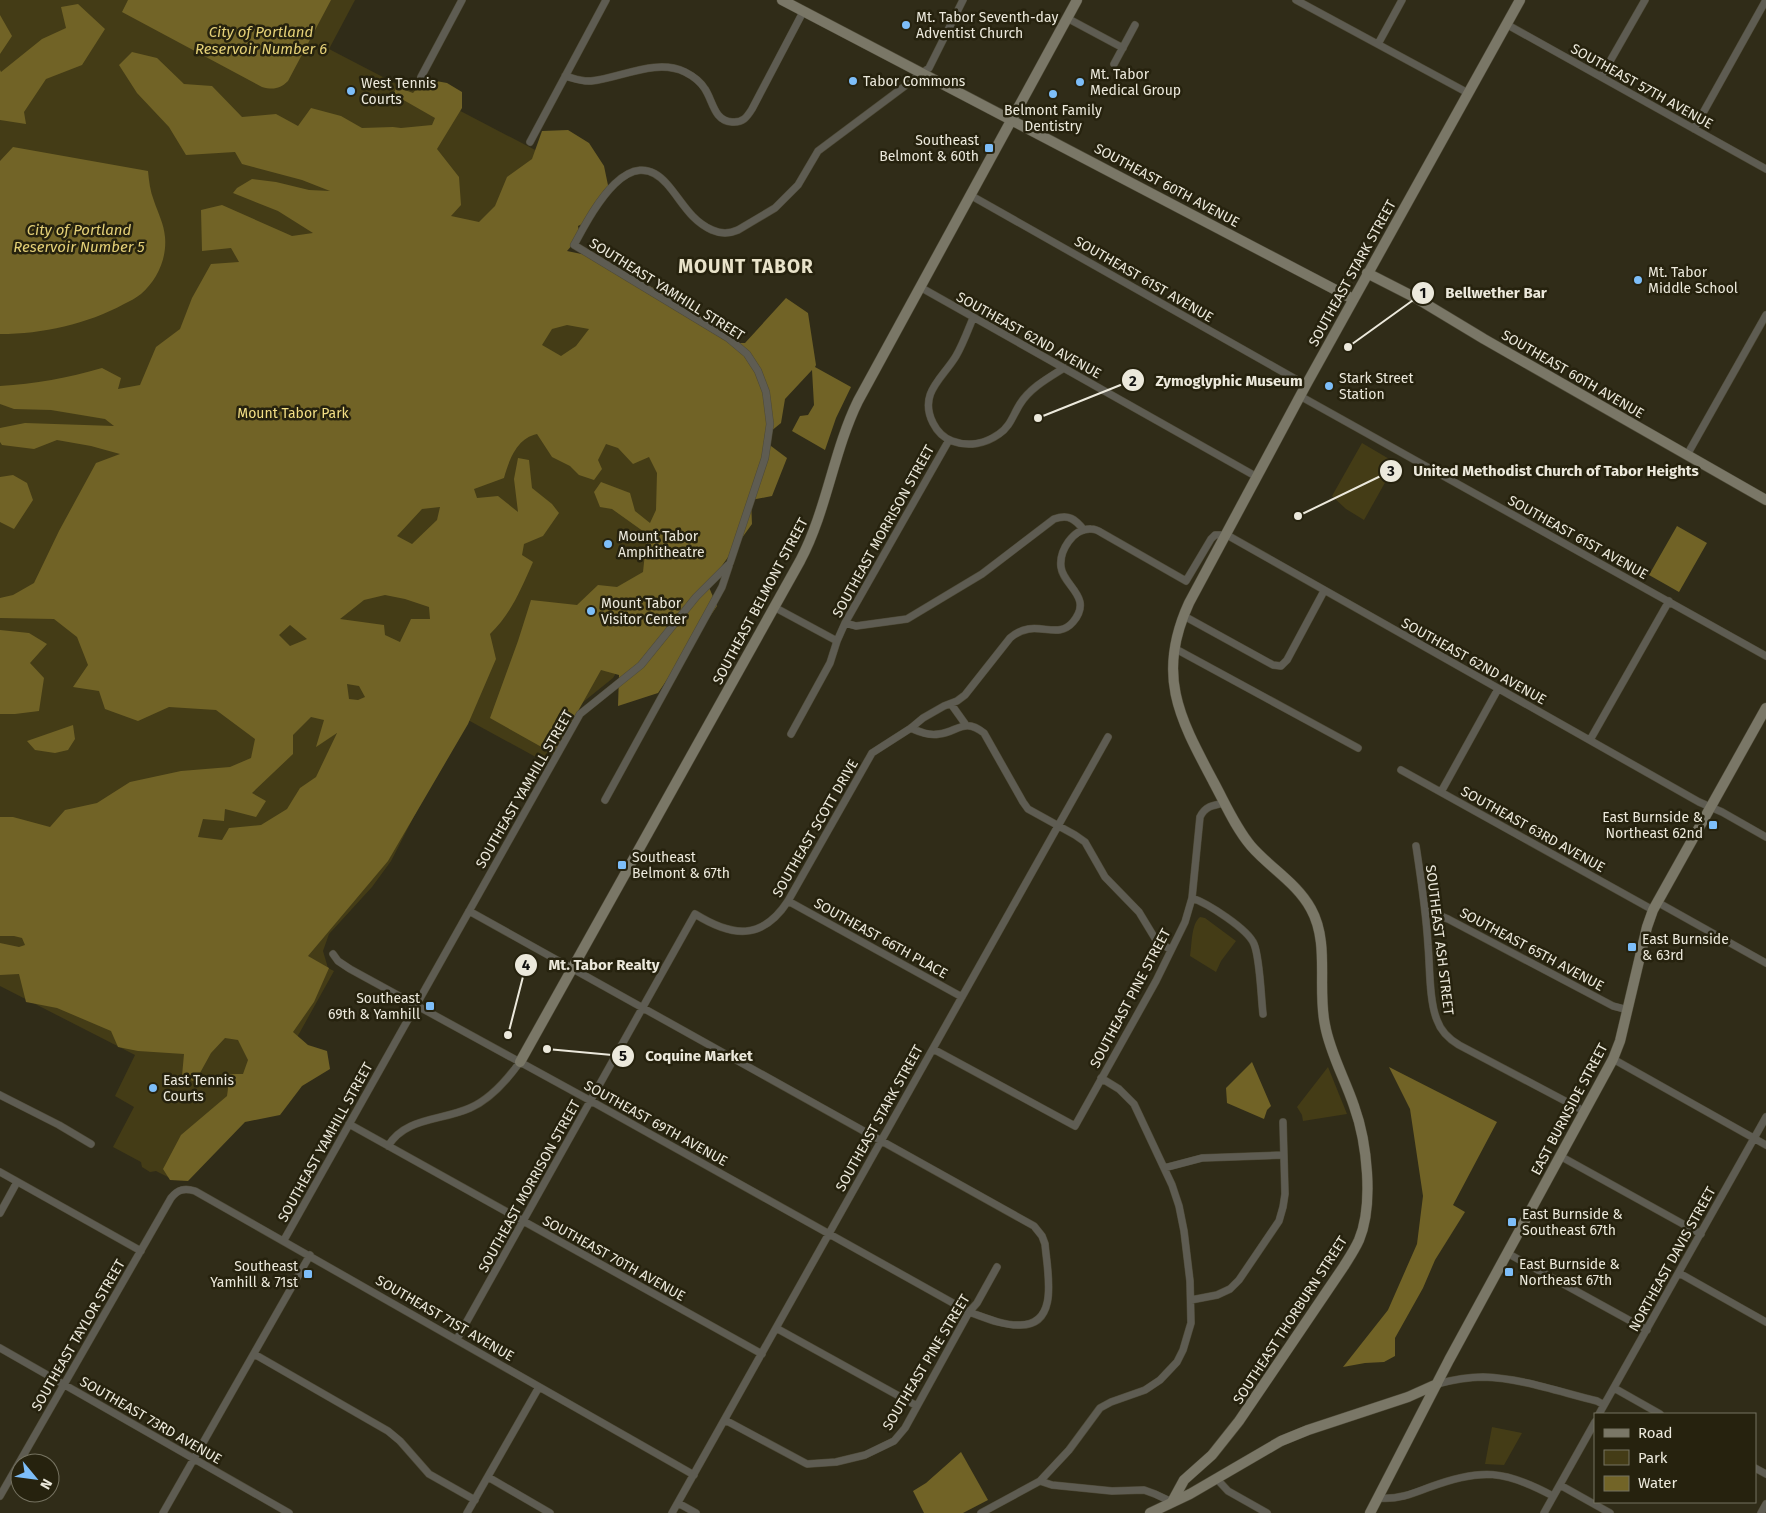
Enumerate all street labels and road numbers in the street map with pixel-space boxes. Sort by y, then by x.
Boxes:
street label: SOUTHEAST 57TH AVENUE [1568,40,1716,133]
street label: SOUTHEAST 60TH AVENUE [1091,140,1242,231]
street label: SOUTHEAST STARK STREET [1305,196,1400,349]
street label: SOUTHEAST 61ST AVENUE [1071,233,1216,326]
street label: SOUTHEAST YAMHILL STREET [586,235,748,345]
street label: SOUTHEAST 62ND AVENUE [953,288,1104,382]
street label: SOUTHEAST 60TH AVENUE [1498,327,1647,422]
street label: SOUTHEAST MORRISON STREET [829,441,938,620]
street label: SOUTHEAST 61ST AVENUE [1505,492,1651,583]
street label: SOUTHEAST BELMONT STREET [709,514,812,687]
street label: SOUTHEAST 62ND AVENUE [1398,614,1549,708]
street label: SOUTHEAST YAMHILL STREET [472,707,577,871]
street label: SOUTHEAST SCOTT DRIVE [769,756,862,900]
street label: SOUTHEAST 63RD AVENUE [1458,783,1608,876]
street label: SOUTHEAST ASH STREET [1422,864,1457,1017]
street label: SOUTHEAST 66TH PLACE [811,895,951,982]
street label: SOUTHEAST 65TH AVENUE [1457,904,1607,995]
street label: SOUTHEAST PINE STREET [1086,925,1175,1071]
street label: EAST BURNSIDE STREET [1527,1040,1612,1178]
street label: SOUTHEAST STARK STREET [832,1041,927,1194]
street label: SOUTHEAST YAMHILL STREET [274,1059,377,1225]
street label: SOUTHEAST 69TH AVENUE [581,1077,730,1170]
street label: SOUTHEAST MORRISON STREET [475,1096,584,1275]
street label: NORTHEAST DAVIS STREET [1625,1183,1720,1335]
street label: SOUTHEAST 70TH AVENUE [539,1212,688,1305]
street label: SOUTHEAST THORBURN STREET [1230,1232,1352,1407]
street label: SOUTHEAST TAYLOR STREET [28,1256,129,1414]
street label: SOUTHEAST 71ST AVENUE [373,1272,517,1365]
street label: SOUTHEAST PINE STREET [879,1291,974,1433]
street label: SOUTHEAST 73RD AVENUE [77,1373,225,1468]

